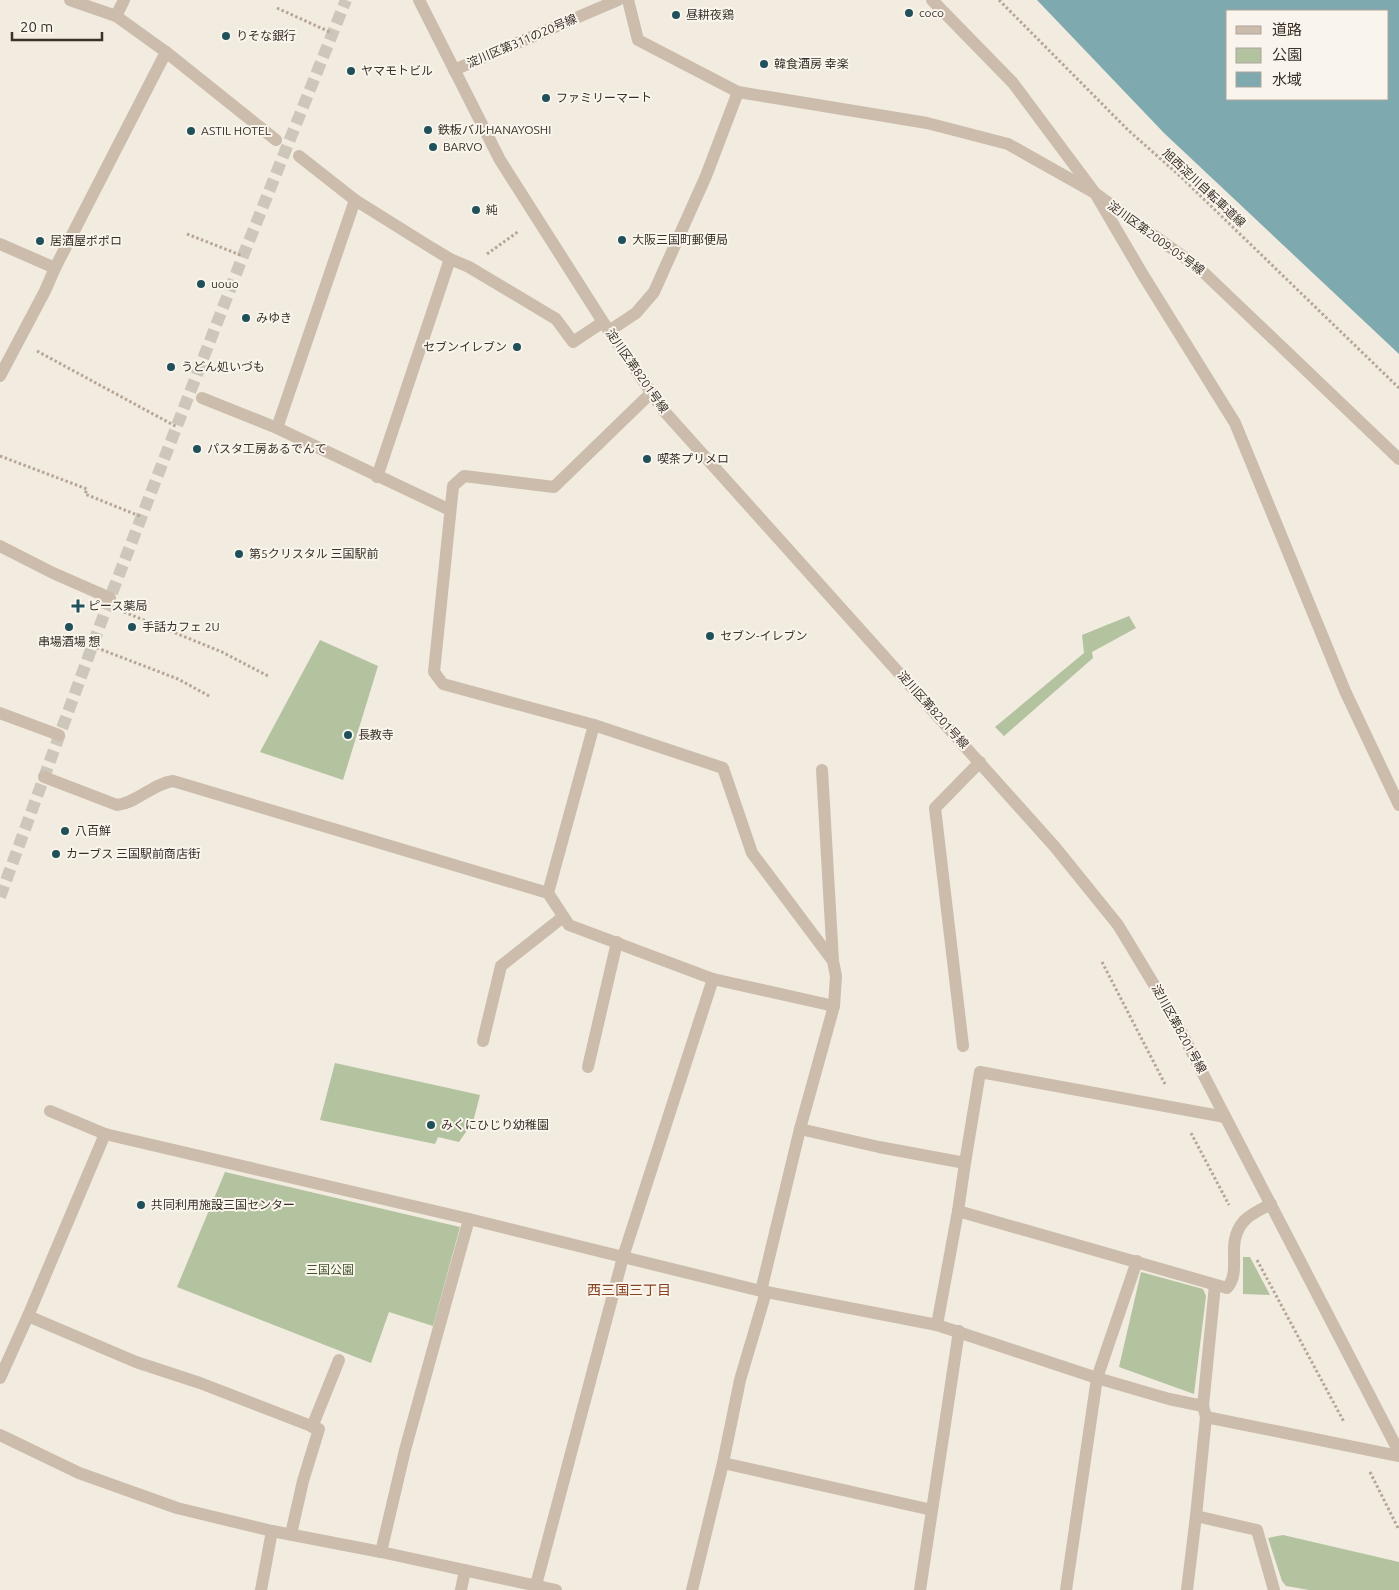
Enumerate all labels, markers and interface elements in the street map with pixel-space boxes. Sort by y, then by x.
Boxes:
place label: coco [919,6,944,19]
marker: coco [903,7,915,19]
place label: 昼耕夜鶏 [686,8,734,21]
marker: 昼耕夜鶏 [670,9,682,21]
scale bar [12,10,102,42]
legend [1226,10,1389,100]
street label: 淀川区第311の20号線 [465,12,579,70]
text: 20 m [20,18,53,35]
text: 道路 [1272,21,1302,38]
place label: りそな銀行 [236,29,296,42]
marker: りそな銀行 [220,30,232,42]
text: 公園 [1272,46,1302,63]
place label: 韓食酒房 幸楽 [774,57,849,70]
marker: 韓食酒房 幸楽 [758,58,770,70]
place label: ヤマモトビル [361,64,433,77]
marker: ヤマモトビル [345,65,357,77]
text: 水域 [1272,71,1302,88]
place label: ファミリーマート [556,91,652,104]
marker: ファミリーマート [540,92,552,104]
place label: 鉄板バルHANAYOSHI [438,123,551,136]
place label: ASTIL HOTEL [201,124,271,137]
marker: 鉄板バルHANAYOSHI [422,124,434,136]
marker: ASTIL HOTEL [185,125,197,137]
place label: BARVO [443,140,483,153]
marker: BARVO [427,141,439,153]
street label: 旭西淀川自転車道線 [1160,146,1248,229]
street label: 淀川区第2009-05号線 [1106,198,1207,277]
place label: 純 [486,203,498,216]
marker: 純 [470,204,482,216]
place label: 大阪三国町郵便局 [632,233,728,246]
place label: 居酒屋ポポロ [50,234,122,247]
marker: 大阪三国町郵便局 [616,234,628,246]
marker: 居酒屋ポポロ [34,235,46,247]
place label: uouo [211,277,239,290]
marker: uouo [195,278,207,290]
place label: みゆき [256,311,292,324]
marker: みゆき [240,312,252,324]
street label: 淀川区第8201号線 [604,326,671,415]
place label: セブンイレブン [423,340,507,353]
marker: セブンイレブン [511,341,523,353]
place label: うどん処いづも [181,360,265,373]
marker: うどん処いづも [165,361,177,373]
place label: パスタ工房あるでんて [207,442,326,455]
marker: パスタ工房あるでんて [191,443,203,455]
place label: 喫茶プリメロ [657,452,729,465]
marker: 喫茶プリメロ [641,453,653,465]
place label: 第5クリスタル 三国駅前 [249,547,379,560]
marker: 第5クリスタル 三国駅前 [233,548,245,560]
place label: ピース薬局 [88,599,147,612]
marker: ピース薬局 [72,600,84,612]
place label: 手話カフェ 2U [142,620,220,633]
marker: 串場酒場 想 [63,621,75,633]
marker: 手話カフェ 2U [126,621,138,633]
place label: セブン-イレブン [720,629,807,642]
marker: セブン-イレブン [704,630,716,642]
place label: 串場酒場 想 [38,635,100,648]
street label: 淀川区第8201号線 [895,669,971,751]
place label: 長教寺 [358,728,394,741]
marker: 長教寺 [342,729,354,741]
place label: 八百鮮 [75,824,111,837]
marker: 八百鮮 [59,825,71,837]
place label: カーブス 三国駅前商店街 [66,847,200,860]
marker: カーブス 三国駅前商店街 [50,848,62,860]
street label: 淀川区第8201号線 [1150,982,1209,1075]
place label: みくにひじり幼稚園 [441,1118,549,1131]
marker: みくにひじり幼稚園 [425,1119,437,1131]
place label: 共同利用施設三国センター [151,1198,295,1211]
marker: 共同利用施設三国センター [135,1199,147,1211]
park label: 三国公園 [306,1263,354,1276]
district label: 西三国三丁目 [587,1282,671,1298]

